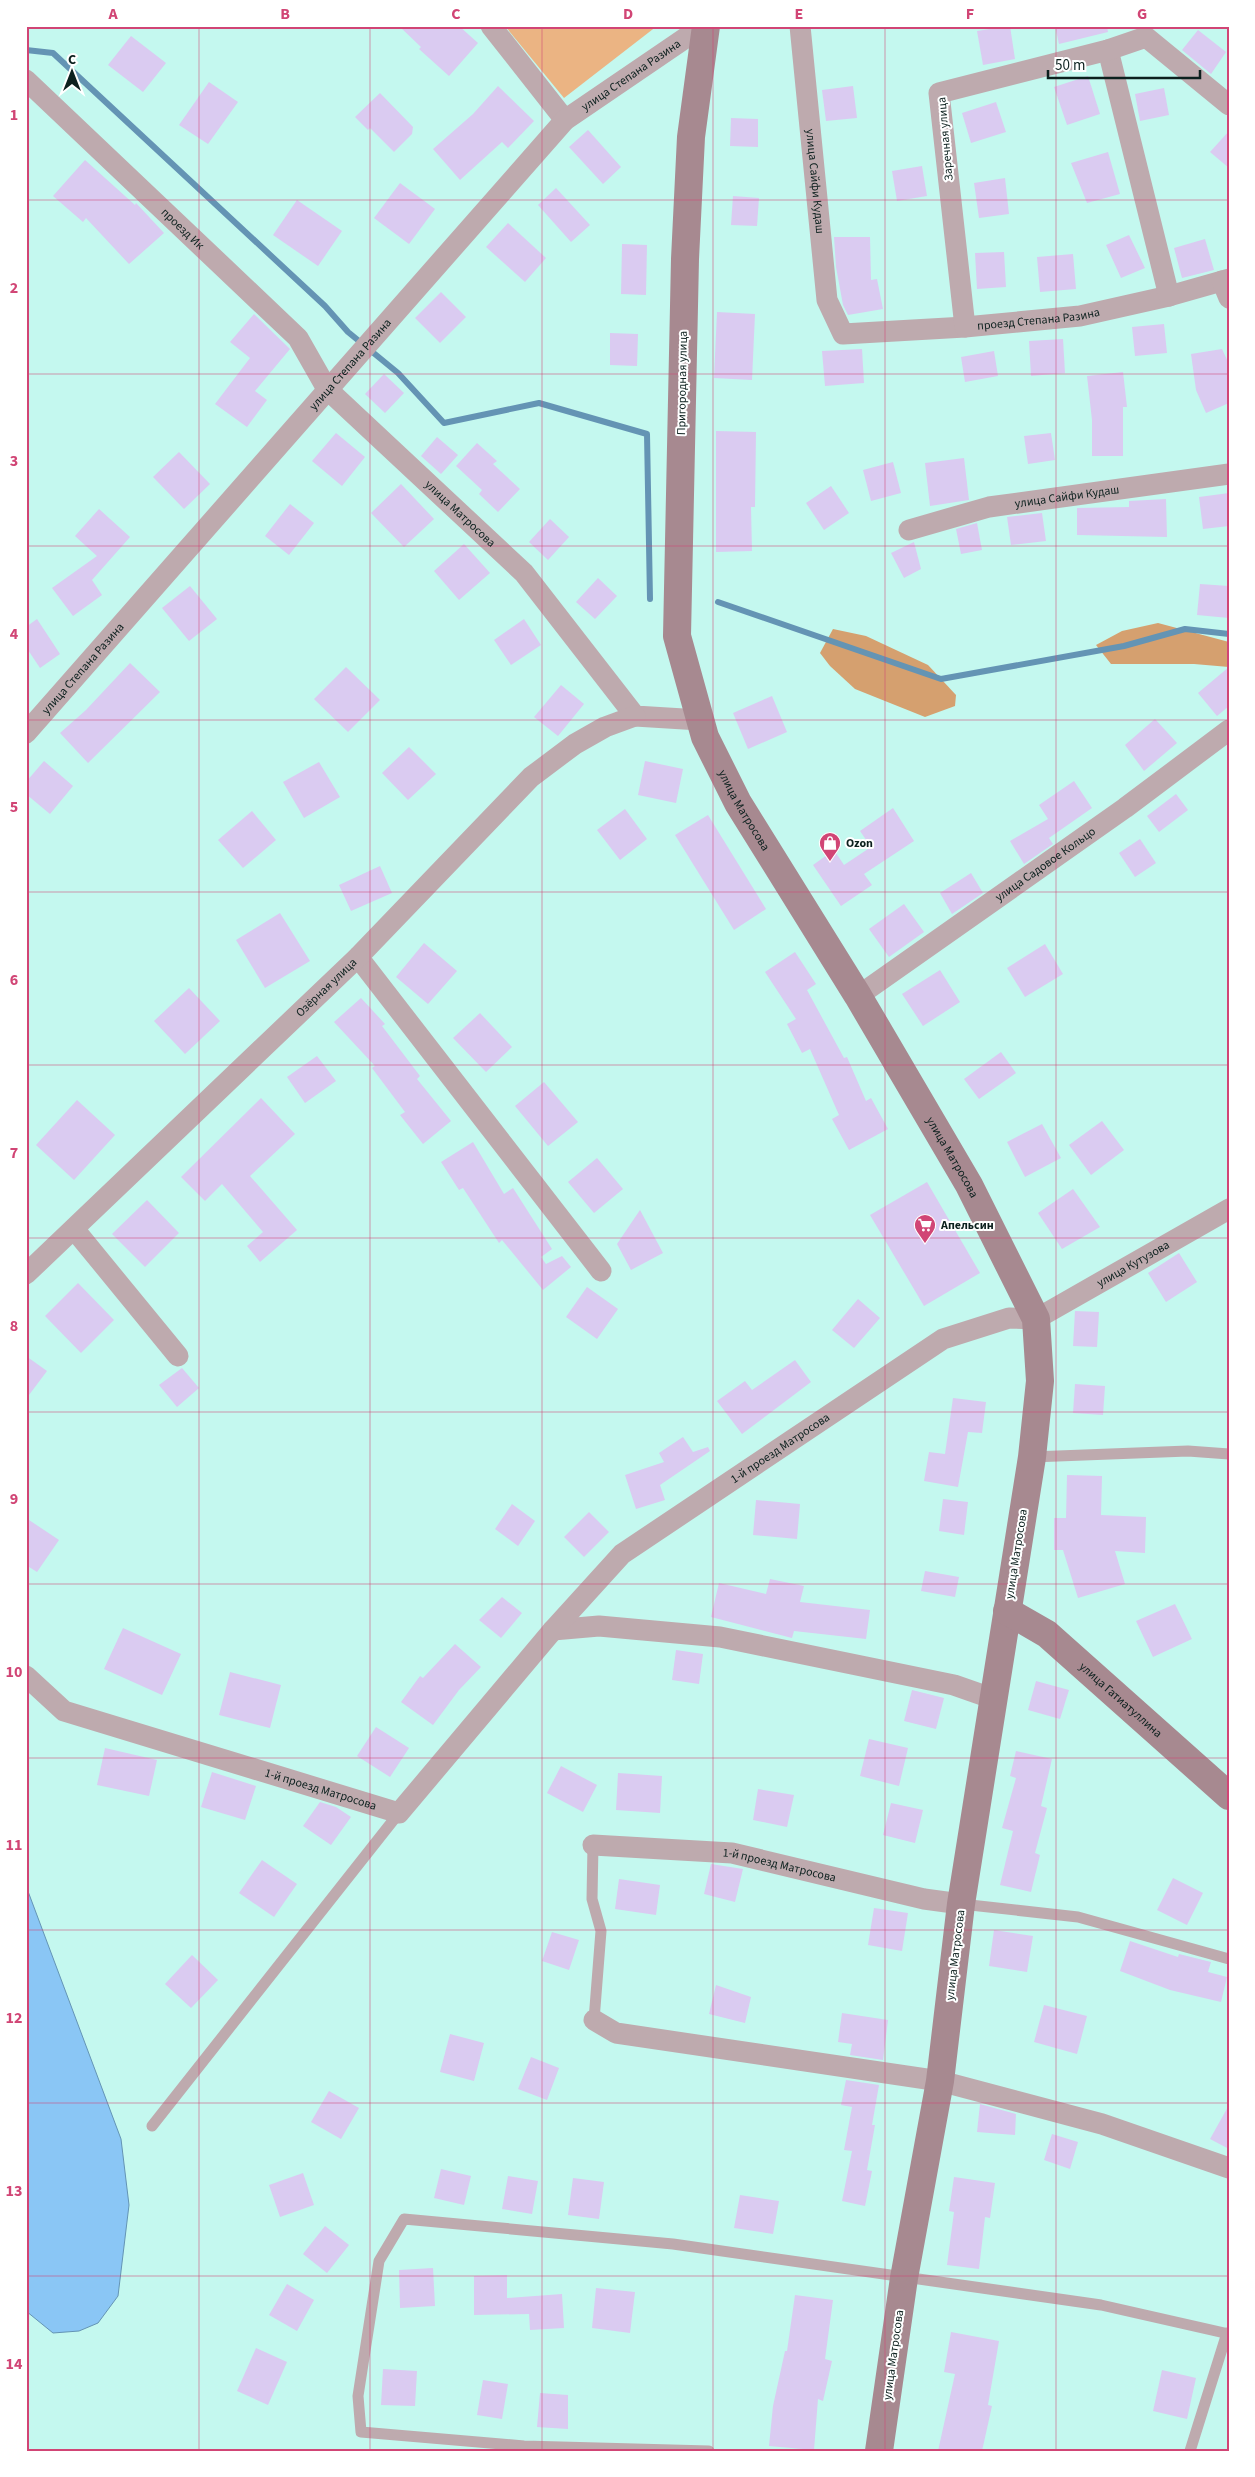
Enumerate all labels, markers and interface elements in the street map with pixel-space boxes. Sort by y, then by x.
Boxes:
text: A [107,3,118,25]
text: B [280,3,290,25]
text: C [451,3,461,25]
text: D [623,3,633,25]
text: E [795,3,803,25]
text: F [966,3,974,25]
text: G [1137,3,1147,25]
street label: улица Степана Разина [578,36,684,116]
north arrow [48,48,98,98]
scale bar [1048,48,1200,80]
text: С [68,50,76,70]
text: 50 m [1055,55,1085,76]
street label: Заречная улица [933,96,958,182]
text: 1 [10,104,18,126]
street label: улица Сайфи Кудаш [801,128,828,235]
street label: проезд Ик [157,204,208,254]
text: 2 [10,277,18,299]
street label: проезд Степана Разина [976,304,1101,335]
street label: улица Степана Разина [306,315,396,414]
street label: Пригородная улица [673,331,692,435]
text: 3 [10,450,18,472]
street label: улица Матросова [421,477,499,551]
street label: улица Сайфи Кудаш [1014,481,1120,512]
street label: улица Степана Разина [38,619,128,718]
text: 4 [10,623,19,645]
street label: улица Матросова [714,767,774,854]
text: 5 [10,796,18,818]
street label: улица Садовое Кольцо [992,823,1099,906]
shop icon: Ozon [818,831,842,862]
place label: Ozon [846,835,873,852]
street label: Озёрная улица [292,954,361,1021]
text: 6 [10,969,18,991]
street label: улица Матросова [922,1114,982,1201]
text: 7 [10,1142,18,1164]
supermarket icon: Апельсин [913,1213,937,1244]
place label: Апельсин [940,1217,994,1234]
street label: улица Кутузова [1094,1237,1173,1292]
text: 8 [10,1315,18,1337]
street label: 1-й проезд Матросова [727,1409,833,1488]
text: 9 [10,1488,18,1510]
street label: улица Матросова [1001,1508,1032,1600]
street label: улица Гатиатуллина [1075,1658,1166,1742]
text: 10 [6,1661,22,1683]
street label: 1-й проезд Матросова [262,1765,379,1815]
text: 11 [6,1834,22,1856]
street label: 1-й проезд Матросова [722,1844,838,1887]
street label: улица Матросова [942,1909,969,2001]
text: 12 [6,2007,22,2029]
text: 13 [6,2180,22,2202]
street label: улица Матросова [879,2309,908,2401]
text: 14 [6,2353,23,2375]

